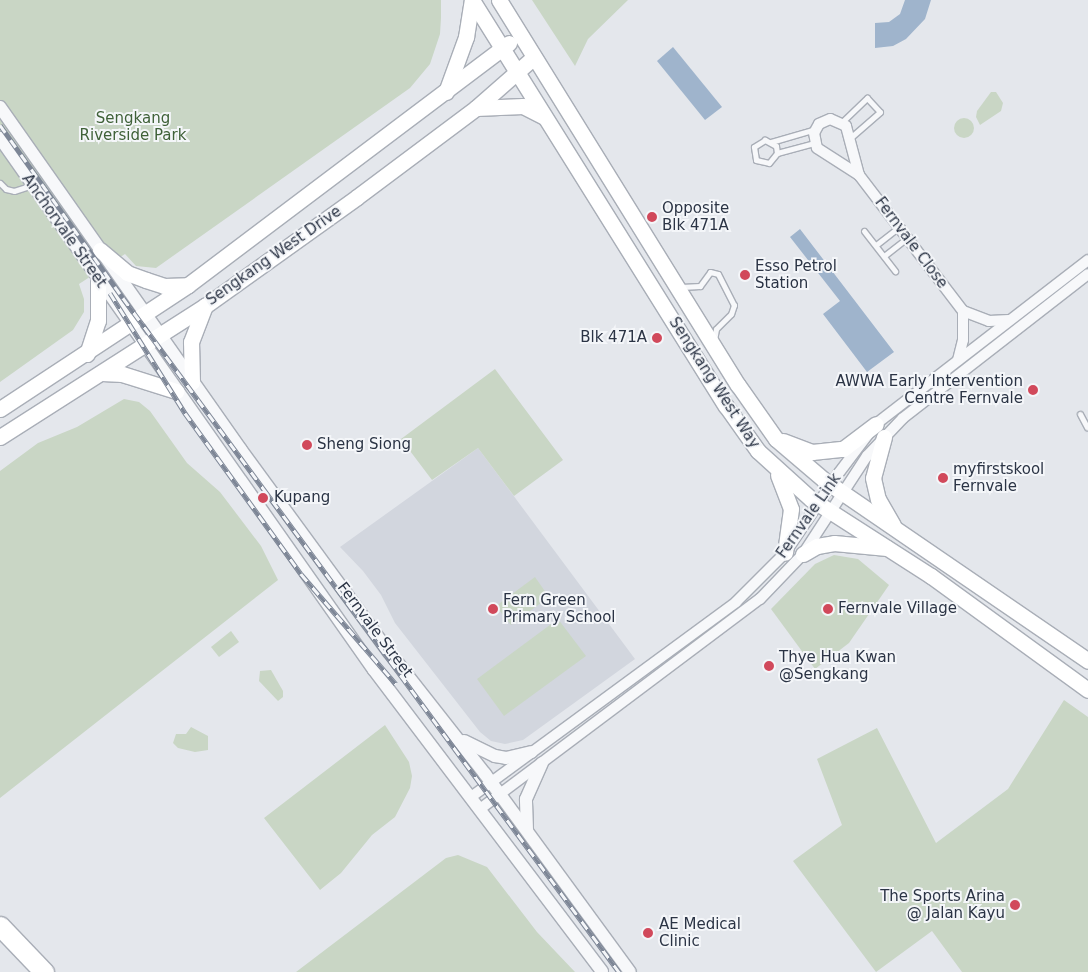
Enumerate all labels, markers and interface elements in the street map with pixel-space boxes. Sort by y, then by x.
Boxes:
park label: Sengkang Riverside Park [80,109,186,144]
street label: Anchorvale Street [18,171,110,291]
street label: Fernvale Close [871,194,951,292]
place label: Opposite Blk 471A [662,199,729,234]
street label: Sengkang West Drive [203,203,345,309]
marker: Opposite Blk 471A [646,211,658,223]
place label: Esso Petrol Station [755,257,837,292]
marker: Esso Petrol Station [739,269,751,281]
street label: Sengkang West Way [665,314,763,452]
place label: Blk 471A [580,329,647,347]
marker: Blk 471A [651,332,663,344]
place label: AWWA Early Intervention Centre Fernvale [835,372,1023,407]
marker: AWWA Early Intervention Centre Fernvale [1027,384,1039,396]
place label: Sheng Siong [317,436,411,454]
marker: Sheng Siong [301,439,313,451]
place label: myfirstskool Fernvale [953,460,1044,495]
street label: Fernvale Link [773,470,845,562]
marker: myfirstskool Fernvale [937,472,949,484]
place label: Kupang [274,489,330,507]
marker: Kupang [256,491,270,505]
street label: Fernvale Street [333,579,417,681]
place label: Fern Green Primary School [503,591,616,626]
place label: Fernvale Village [838,600,957,618]
marker: Fern Green Primary School [487,603,499,615]
marker: Fernvale Village [822,603,834,615]
place label: Thye Hua Kwan @Sengkang [779,648,896,683]
marker: Thye Hua Kwan @Sengkang [763,660,775,672]
place label: The Sports Arina @ Jalan Kayu [880,887,1005,922]
marker: The Sports Arina @ Jalan Kayu [1009,899,1021,911]
place label: AE Medical Clinic [659,915,741,950]
marker: AE Medical Clinic [641,926,655,940]

